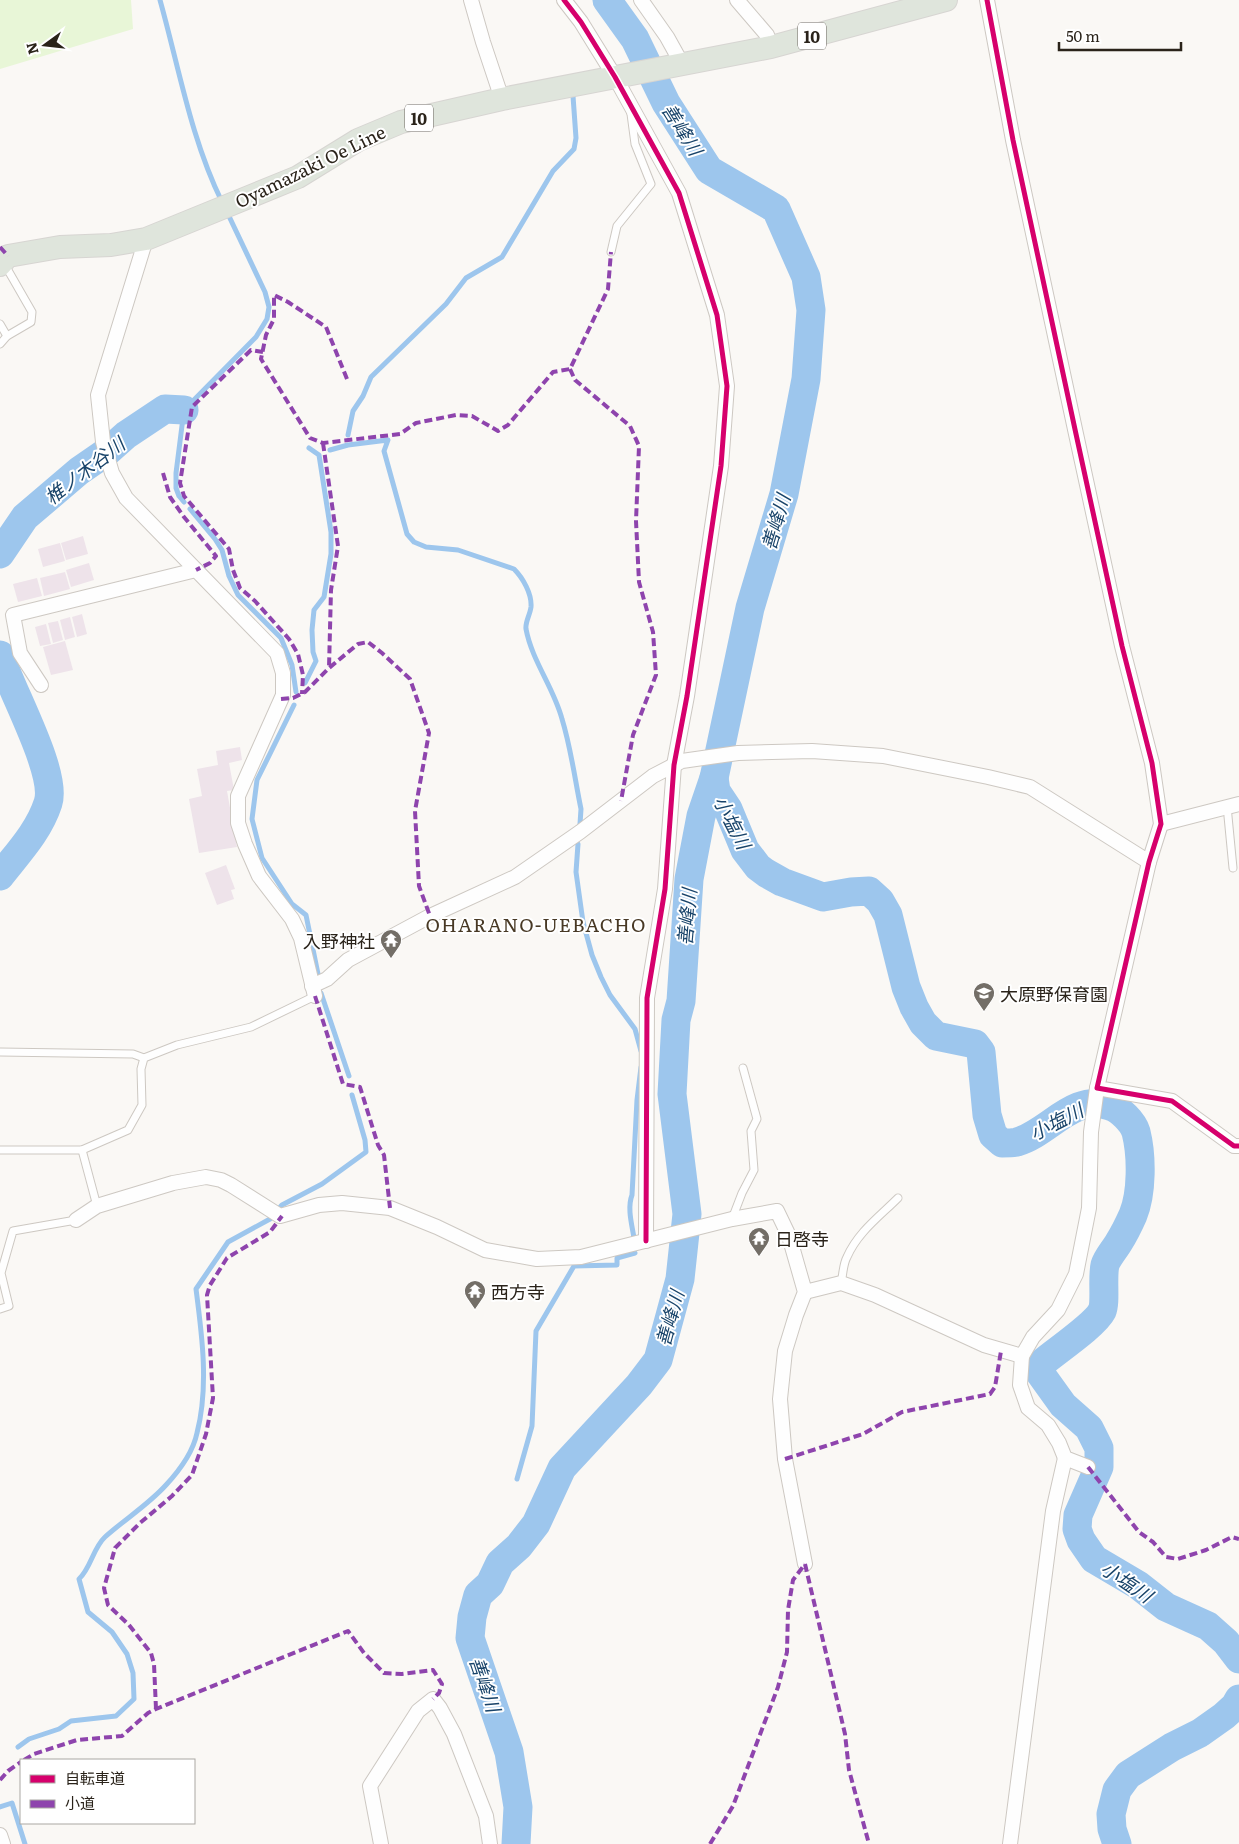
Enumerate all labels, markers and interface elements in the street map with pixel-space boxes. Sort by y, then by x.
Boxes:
north arrow [20,20,70,70]
scale bar [1059,20,1182,52]
road number: 10 [798,22,826,50]
text: 50 m [1066,24,1100,47]
text: N [20,40,43,57]
water label: 善峰川 [656,97,711,162]
road number: 10 [405,105,433,132]
street label: Oyamazaki Oe Line [230,118,390,214]
water label: 椎ノ木谷川 [38,428,132,510]
water label: 善峰川 [754,489,797,553]
water label: 小塩川 [708,790,759,856]
water label: 善峰川 [670,885,703,947]
district label: OHARANO-UEBACHO [426,910,646,938]
place label: 入野神社 [303,927,375,954]
temple icon: 入野神社 [379,928,403,959]
place label: 大原野保育園 [1000,980,1108,1007]
school or university icon: 大原野保育園 [972,981,996,1012]
water label: 小塩川 [1024,1095,1090,1146]
place label: 日啓寺 [775,1225,829,1252]
temple icon: 日啓寺 [747,1226,771,1257]
place label: 西方寺 [491,1278,545,1305]
temple icon: 西方寺 [463,1279,487,1310]
water label: 善峰川 [648,1285,690,1349]
water label: 小塩川 [1096,1553,1160,1610]
water label: 善峰川 [463,1652,509,1717]
legend [20,1759,195,1824]
text: 自転車道 [65,1766,125,1789]
text: 小道 [65,1791,95,1814]

